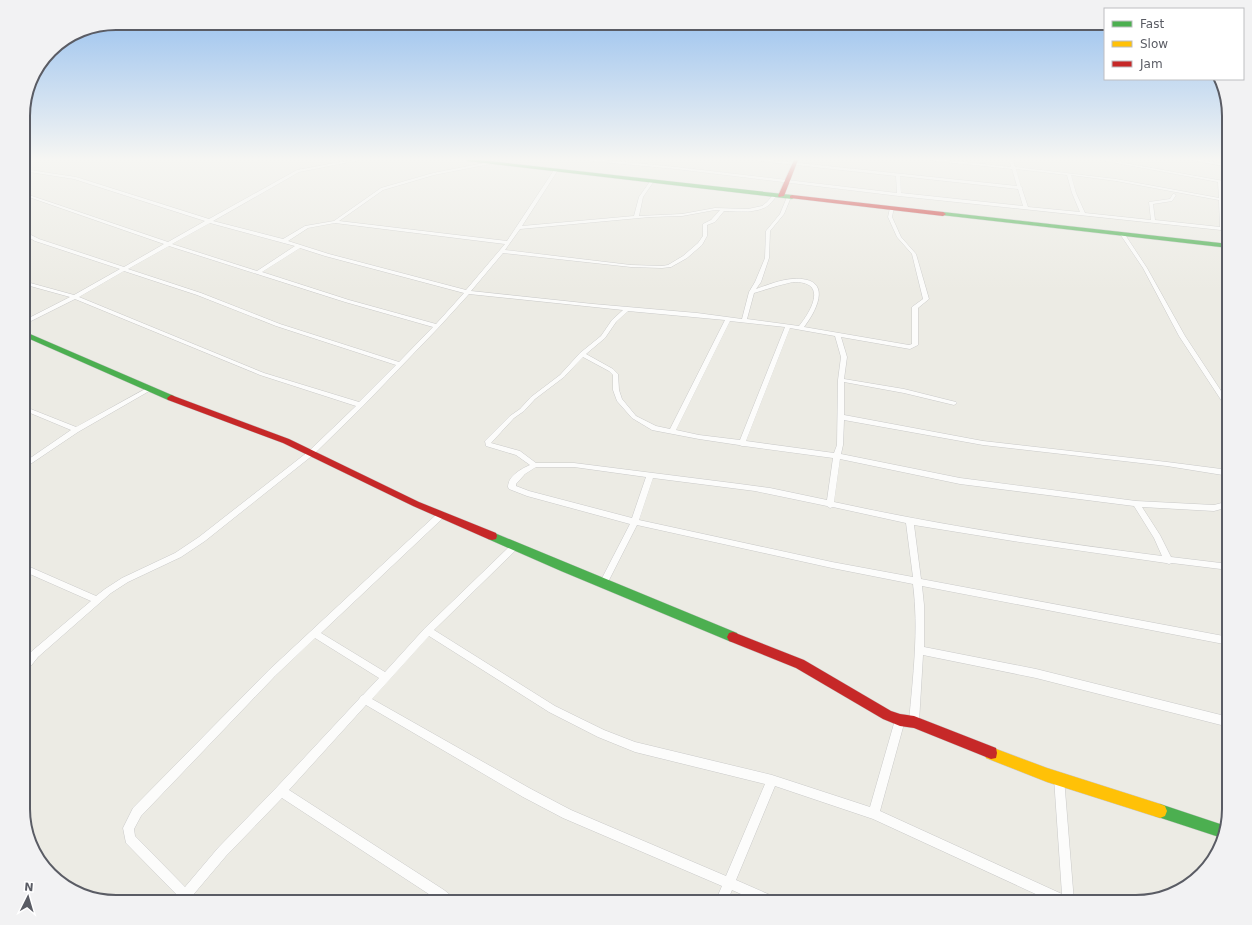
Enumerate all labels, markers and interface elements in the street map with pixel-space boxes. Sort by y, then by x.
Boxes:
legend [1104,8,1244,80]
text: Fast [1140,17,1164,31]
text: Slow [1140,37,1168,51]
text: Jam [1139,57,1163,71]
north arrow [8,877,48,917]
text: N [24,881,34,894]

